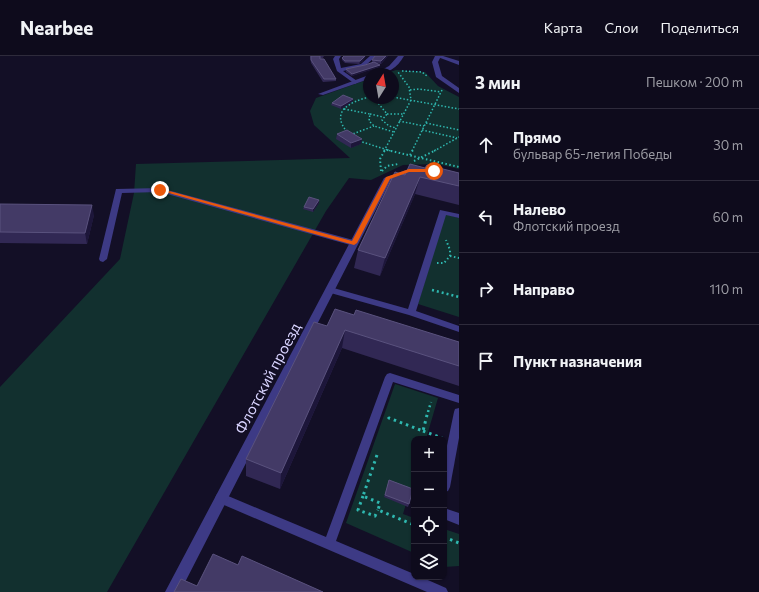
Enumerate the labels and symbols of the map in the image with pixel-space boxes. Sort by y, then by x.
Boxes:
north arrow [363,68,399,104]
route start [425,162,443,180]
route end [151,181,169,199]
street label: Флотский проезд [230,319,304,437]

